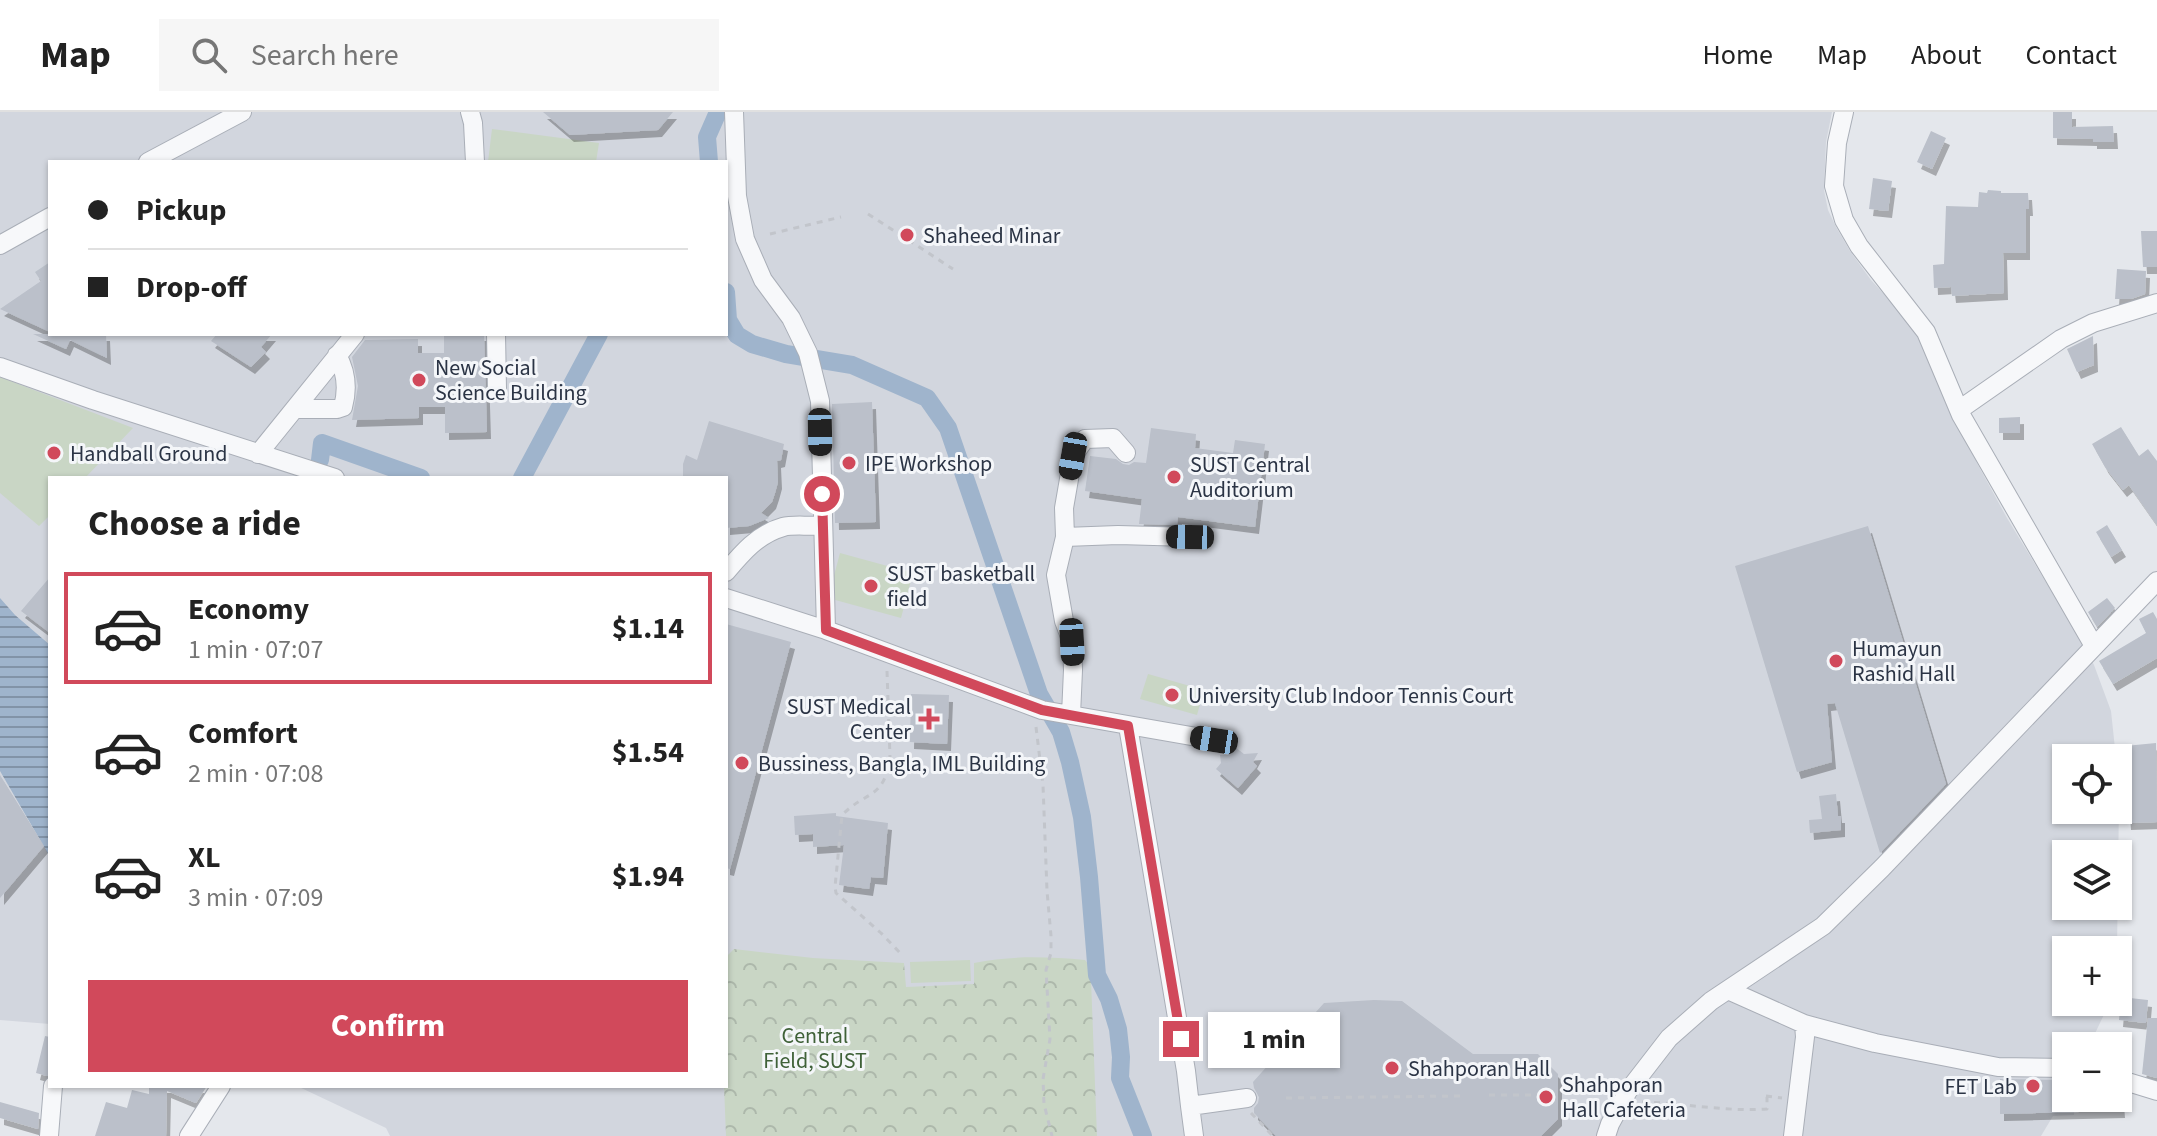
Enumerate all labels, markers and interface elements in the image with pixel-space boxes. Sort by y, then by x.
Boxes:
search box [159,19,719,91]
text: Map [40,28,111,82]
icon: search [187,33,231,77]
text: Search here [251,34,399,77]
text: Home [1702,35,1773,75]
text: Map [1817,35,1867,75]
text: About [1911,35,1982,75]
text: Contact [2026,35,2117,75]
text: Pickup [136,189,226,232]
place label: Shaheed Minar [923,220,1061,252]
marker: Shaheed Minar [898,226,916,244]
text: Drop-off [136,266,247,309]
place label: New Social Science Building [435,352,587,409]
marker: New Social Science Building [410,371,428,389]
car [808,408,832,456]
car [1057,430,1089,482]
place label: Handball Ground [70,438,227,470]
marker: Handball Ground [45,444,63,462]
place label: IPE Workshop [865,448,992,480]
place label: SUST Central Auditorium [1190,449,1310,506]
marker: IPE Workshop [840,454,858,472]
marker: SUST Central Auditorium [1165,468,1183,486]
route start [804,476,840,512]
text: Choose a ride [88,498,301,549]
car [1166,525,1214,549]
place label: SUST basketball field [887,558,1035,615]
marker: SUST basketball field [862,577,880,595]
text: Economy [188,588,309,631]
icon: car [92,592,164,664]
text: $1.14 [612,607,684,650]
car [1059,617,1085,667]
text: 1 min · 07:07 [188,631,323,668]
place label: Humayun Rashid Hall [1852,633,1955,690]
marker: Humayun Rashid Hall [1827,652,1845,670]
place label: University Club Indoor Tennis Court [1188,680,1514,712]
marker: University Club Indoor Tennis Court [1163,686,1181,704]
place label: SUST Medical Center [787,691,911,748]
marker: SUST Medical Center [918,708,940,730]
text: Comfort [188,712,298,755]
icon: car [92,716,164,788]
car [1188,724,1240,756]
text: $1.54 [612,731,684,774]
map controls [2052,744,2132,1112]
button: locate [2052,744,2132,824]
place label: Bussiness, Bangla, IML Building [758,748,1045,780]
marker: Bussiness, Bangla, IML Building [733,754,751,772]
text: 2 min · 07:08 [188,755,323,792]
text: XL [188,836,221,879]
icon: car [92,840,164,912]
button: layers [2052,840,2132,920]
text: $1.94 [612,855,684,898]
text: 3 min · 07:09 [188,879,323,916]
button: + [2052,936,2132,1016]
button: Confirm [88,980,688,1072]
callout: 1 min [1209,1011,1341,1067]
park label: Central Field, SUST [763,1020,867,1077]
route end [1163,1021,1199,1057]
text: 1 min [1242,1021,1306,1058]
button: − [2052,1032,2132,1112]
place label: Shahporan Hall [1408,1053,1550,1085]
marker: Shahporan Hall [1383,1059,1401,1077]
place label: Shahporan Hall Cafeteria [1562,1069,1686,1126]
place label: FET Lab [1944,1071,2017,1103]
marker: FET Lab [2024,1077,2042,1095]
marker: Shahporan Hall Cafeteria [1537,1088,1555,1106]

